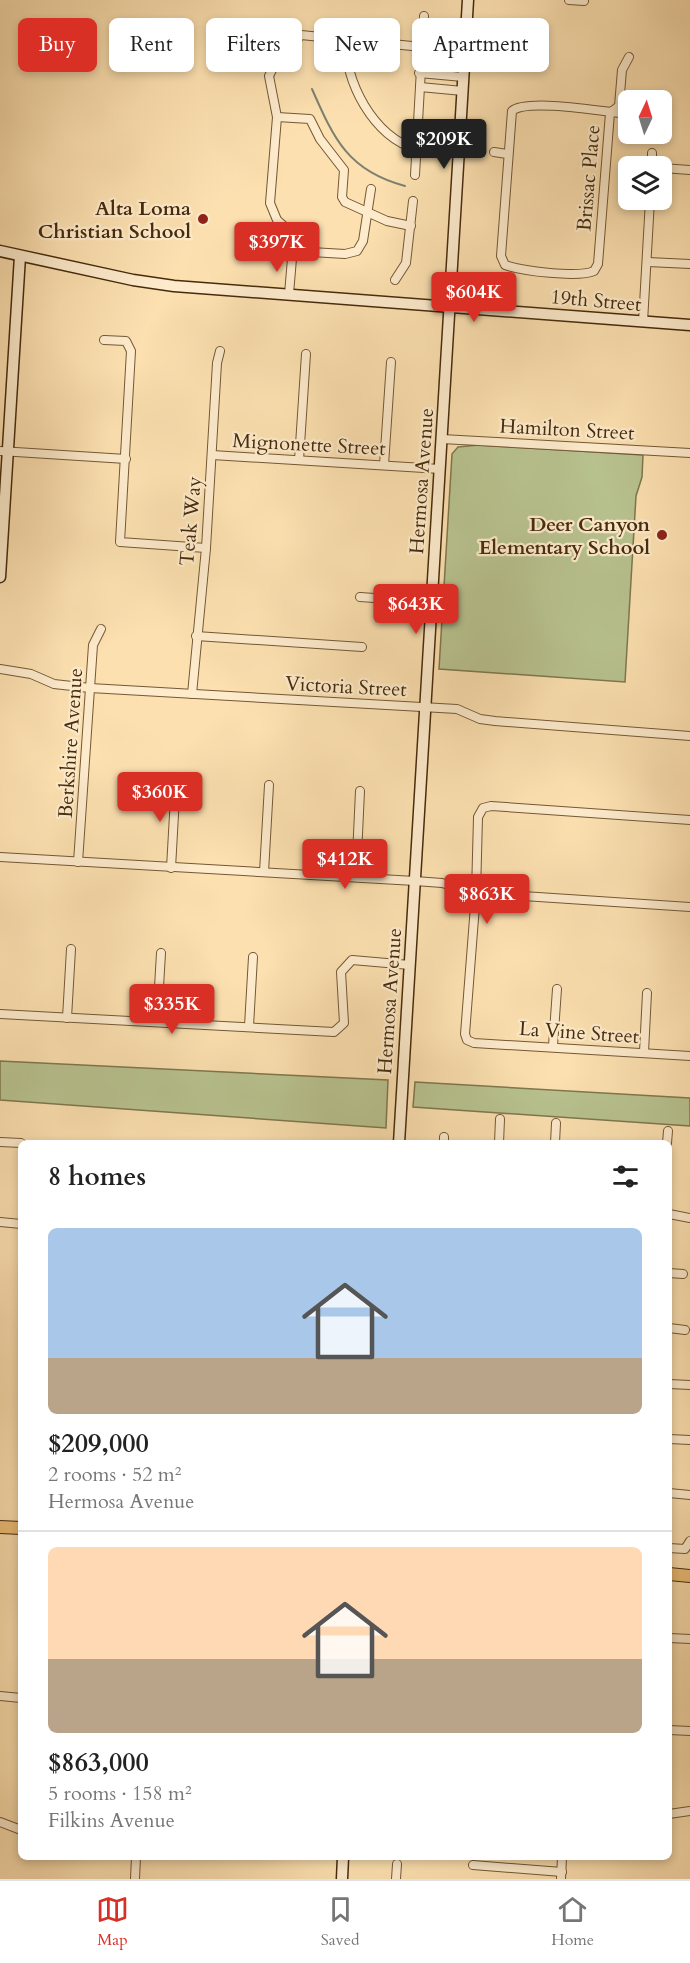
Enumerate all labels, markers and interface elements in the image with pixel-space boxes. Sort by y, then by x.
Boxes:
chip: Buy [18,18,97,72]
chip: Rent [109,18,194,72]
chip: Filters [206,18,302,72]
chip: New [314,18,400,72]
chip: Apartment [412,18,549,72]
north arrow [618,90,672,144]
map controls [618,90,672,210]
pin: $209K [402,119,486,170]
street label: Brissac Place [570,124,607,232]
text: $209K [415,125,473,152]
button: layers [618,156,672,210]
place label: Alta Loma Christian School [38,195,191,245]
marker: Alta Loma Christian School [196,212,210,226]
pin: $397K [235,222,319,273]
text: $397K [248,228,306,255]
pin: $604K [432,272,516,323]
text: $604K [445,278,503,305]
street label: 19th Street [549,283,643,318]
street label: Hermosa Avenue [403,407,440,555]
street label: Hamilton Street [499,412,636,447]
street label: Mignonette Street [232,427,387,462]
street label: Teak Way [173,475,208,567]
place label: Deer Canyon Elementary School [478,511,650,561]
marker: Deer Canyon Elementary School [655,528,669,542]
pin: $643K [374,584,458,635]
text: $643K [387,590,445,617]
street label: Berkshire Avenue [52,667,89,819]
street label: Victoria Street [285,670,408,703]
pin: $360K [118,772,202,823]
text: $360K [131,778,189,805]
pin: $412K [303,839,387,890]
text: $412K [316,845,374,872]
pin: $863K [445,874,529,925]
text: $863K [458,880,516,907]
street label: Hermosa Avenue [371,927,408,1075]
pin: $335K [130,984,214,1035]
text: $335K [143,990,201,1017]
street label: La Vine Street [518,1015,641,1050]
text: 8 homes [48,1159,146,1194]
icon: filters [609,1160,642,1193]
icon: home [291,1267,399,1375]
text: $209,000 [48,1426,149,1461]
text: 2 rooms · 52 m² [48,1461,181,1488]
text: Hermosa Avenue [48,1488,194,1515]
icon: home [291,1586,399,1694]
text: $863,000 [48,1745,149,1780]
text: 5 rooms · 158 m² [48,1780,192,1807]
text: Filkins Avenue [48,1807,175,1834]
tab: Map [96,1893,129,1951]
tab: Saved [321,1893,359,1951]
tab: Home [551,1893,594,1951]

